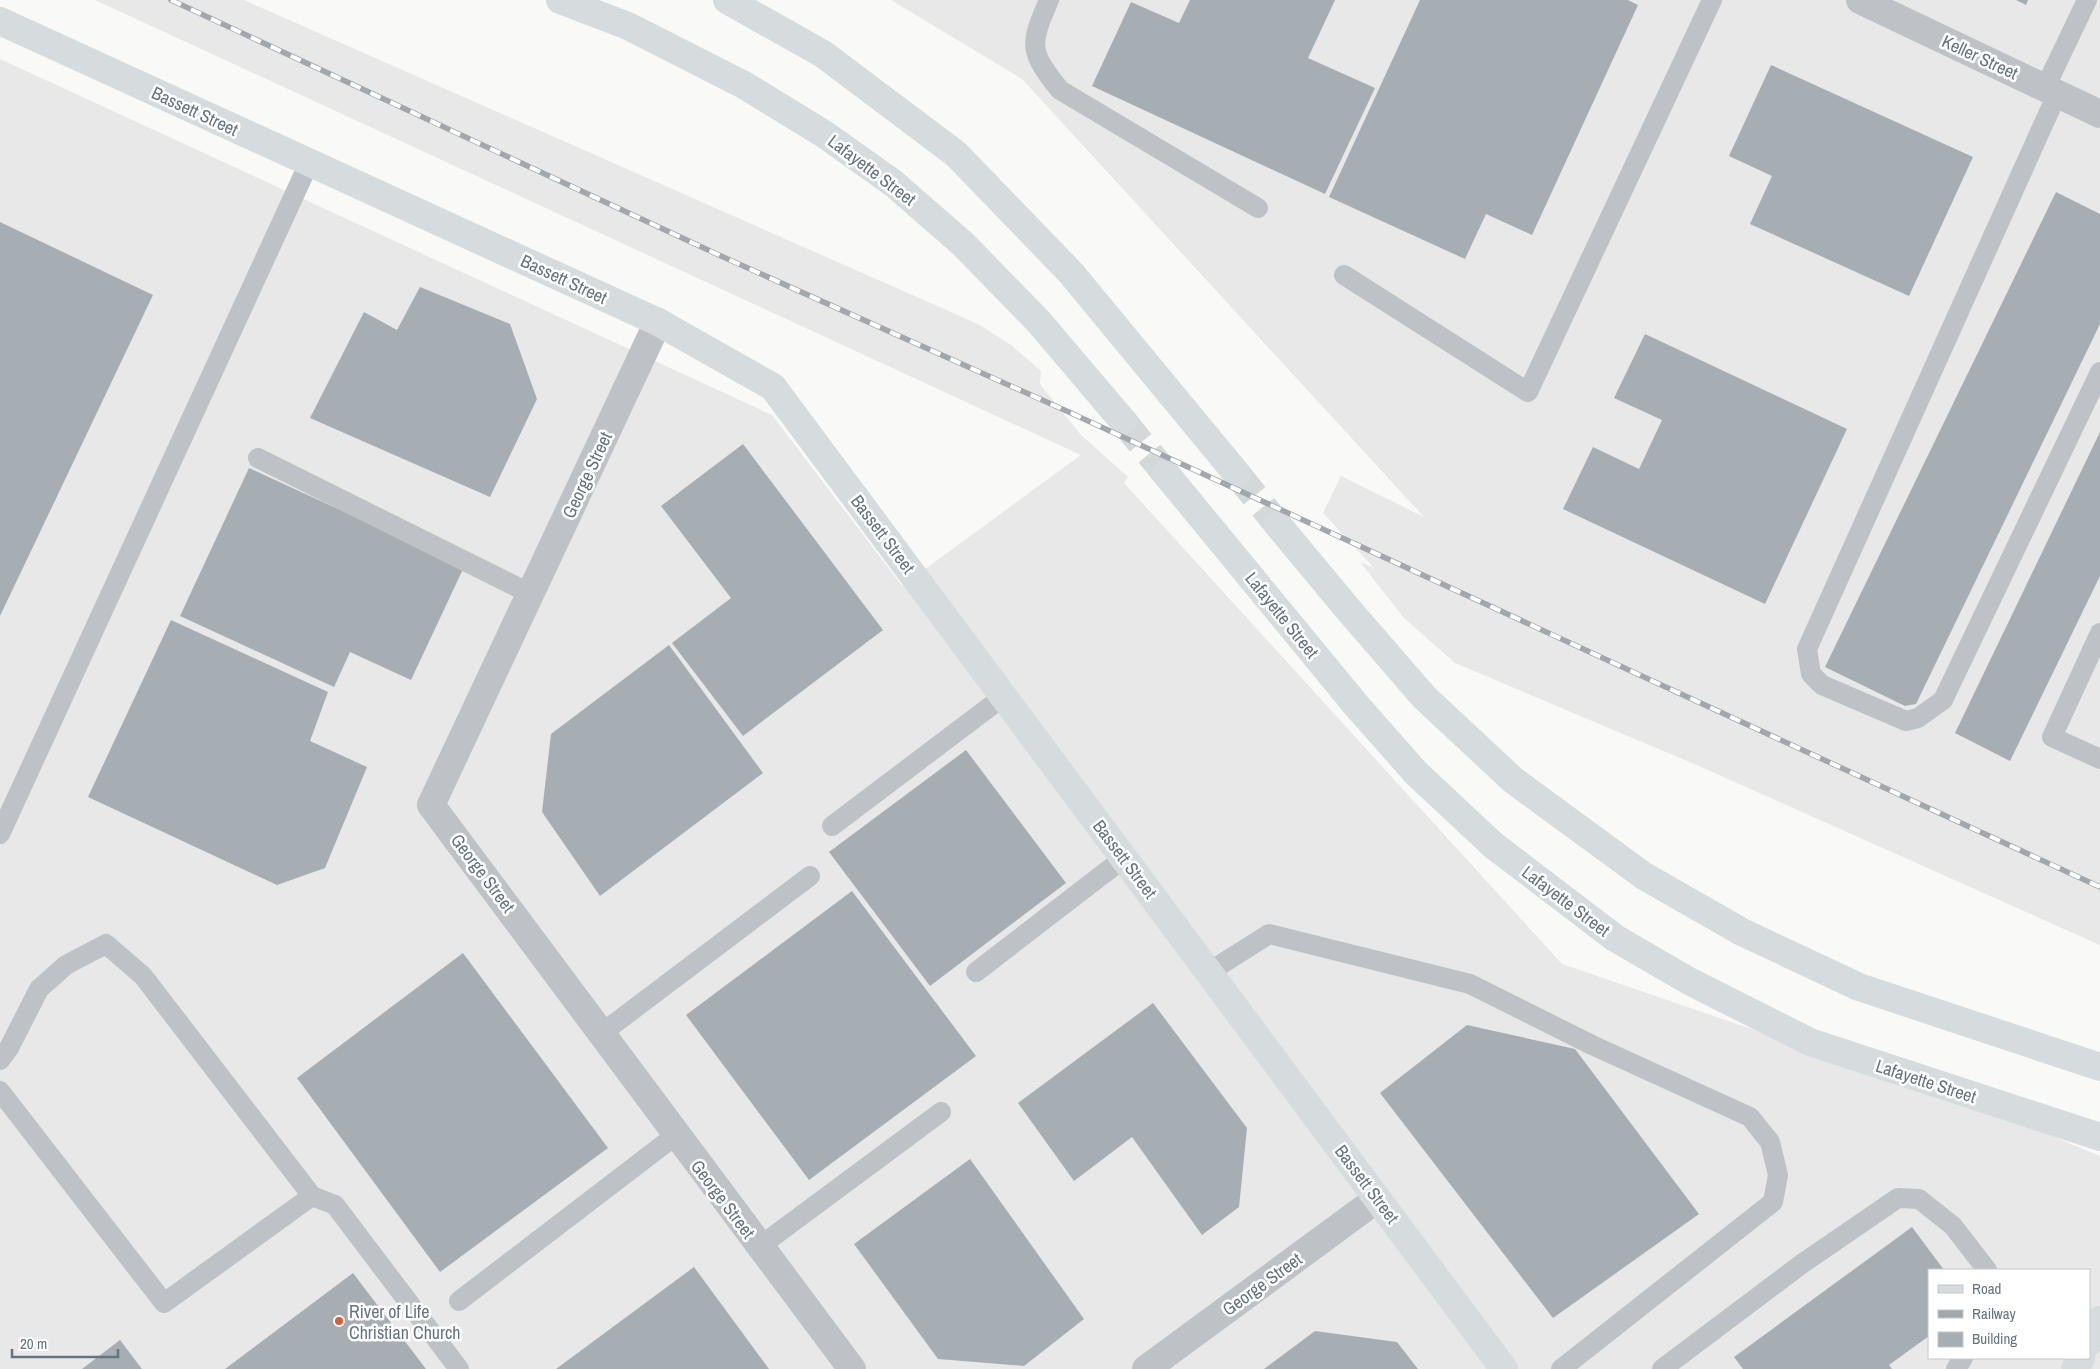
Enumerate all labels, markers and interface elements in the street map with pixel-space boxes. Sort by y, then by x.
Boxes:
street label: Keller Street [1938,29,2022,85]
street label: Bassett Street [148,80,242,142]
street label: Lafayette Street [823,129,921,211]
street label: Bassett Street [517,248,611,310]
street label: George Street [556,428,618,522]
street label: Bassett Street [845,489,921,579]
street label: Lafayette Street [1239,567,1325,663]
street label: Bassett Street [1087,814,1163,904]
street label: George Street [445,828,521,918]
street label: Lafayette Street [1517,860,1615,942]
street label: Lafayette Street [1873,1053,1979,1109]
street label: Bassett Street [1329,1139,1405,1229]
street label: George Street [685,1154,761,1244]
street label: George Street [1217,1247,1307,1321]
legend [1928,1269,2090,1359]
text: Road [1972,1278,2001,1299]
place label: River of Life Christian Church [349,1299,461,1345]
text: Railway [1972,1303,2017,1324]
marker: River of Life Christian Church [333,1315,345,1327]
scale bar [12,1326,119,1358]
text: Building [1972,1328,2017,1349]
text: 20 m [20,1333,47,1354]

